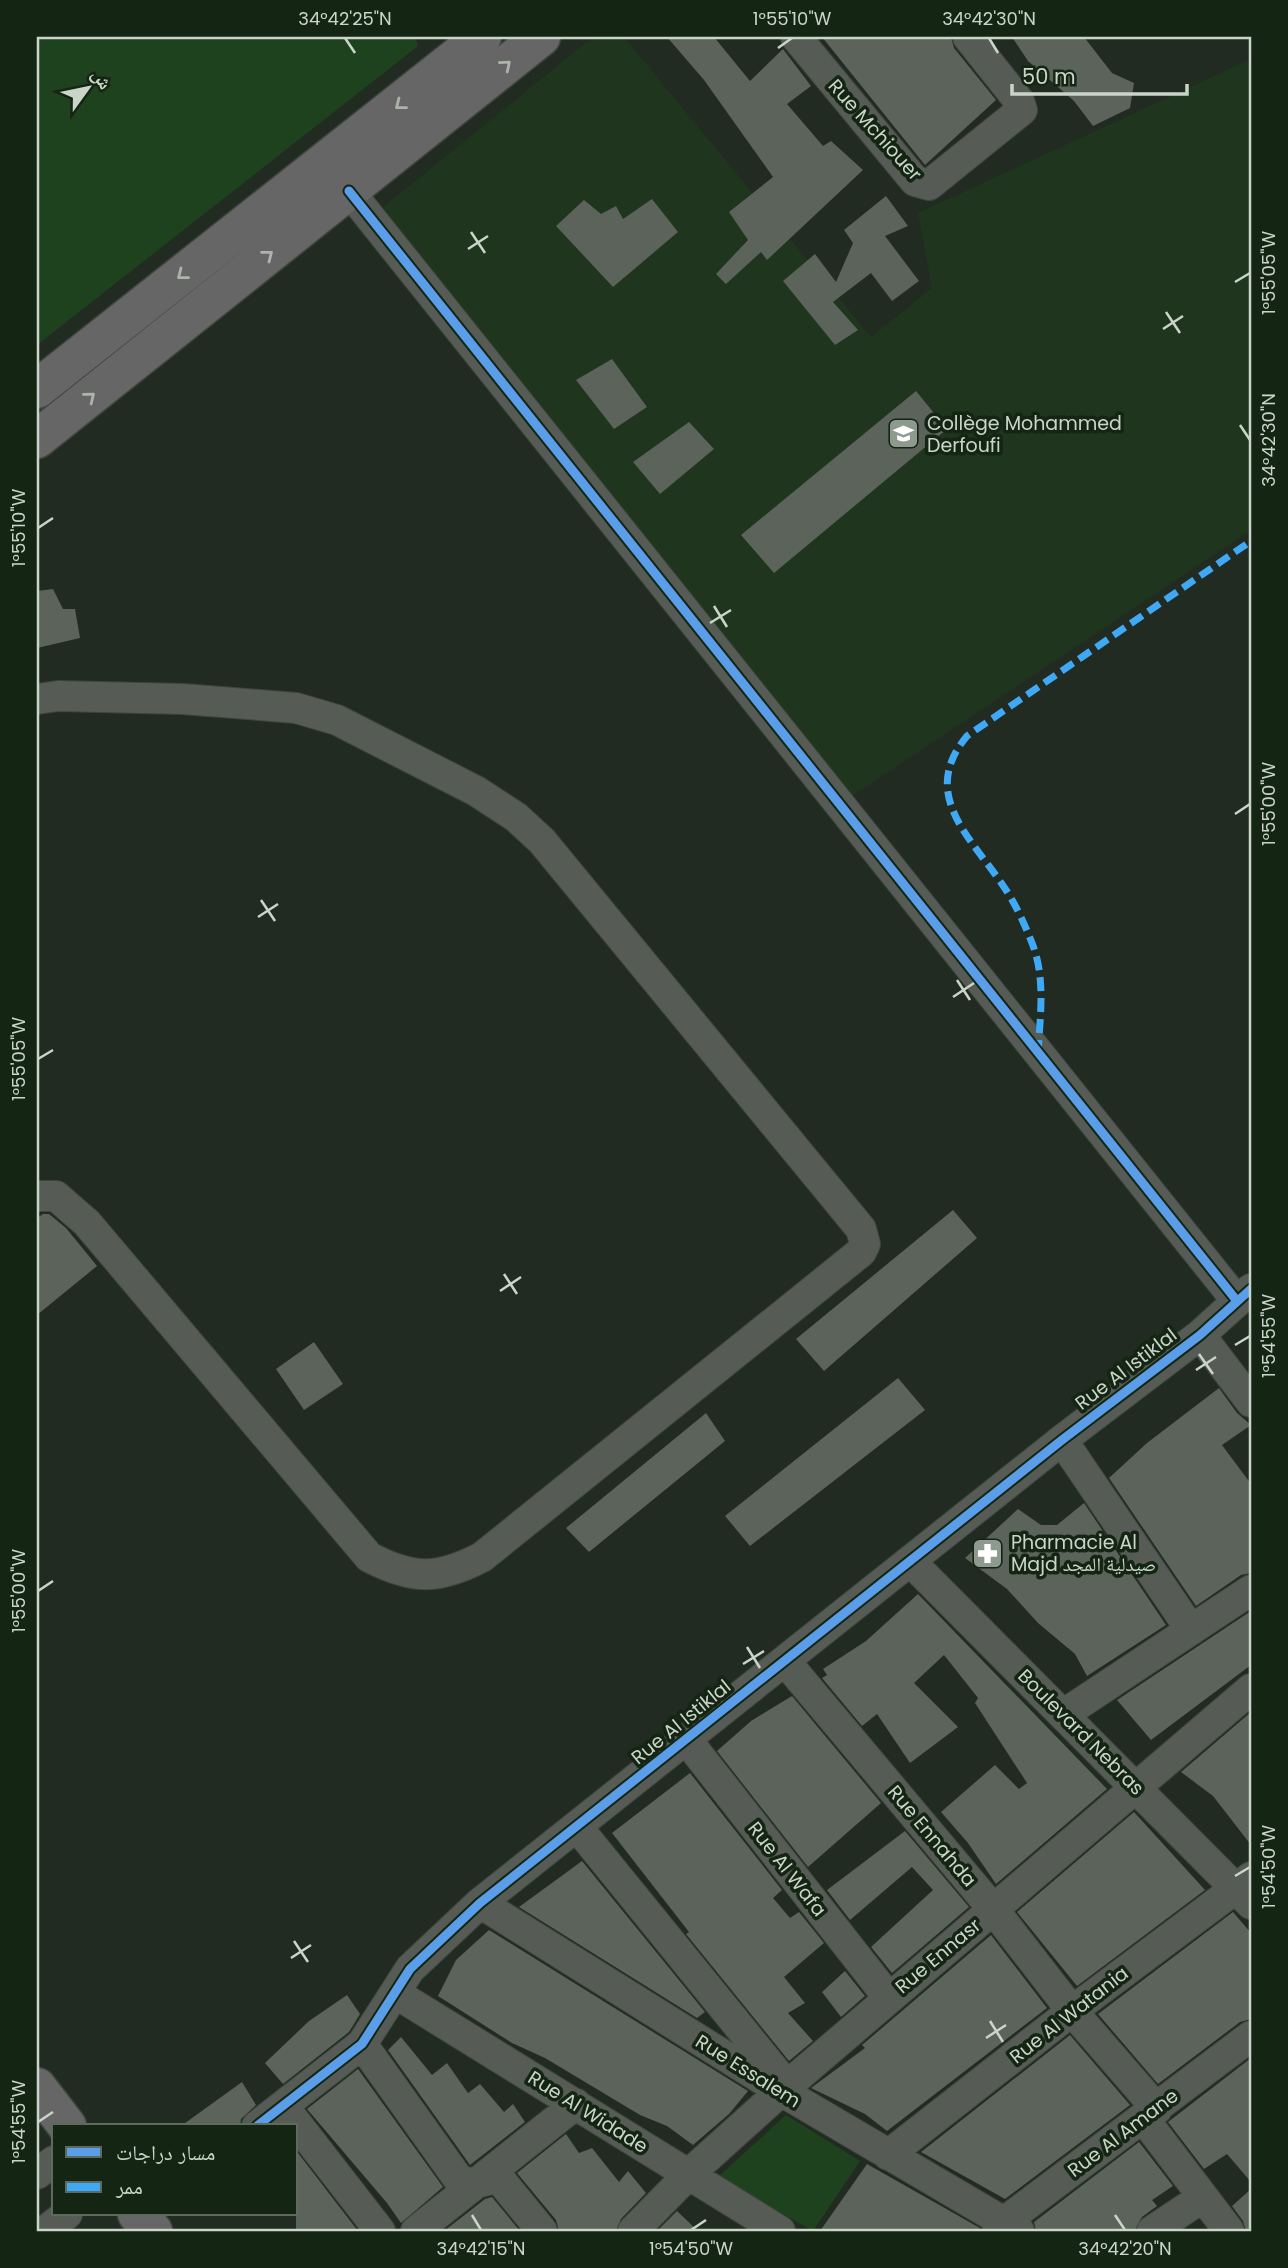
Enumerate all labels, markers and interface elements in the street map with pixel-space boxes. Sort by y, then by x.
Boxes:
text: 34°42'25"N [298,6,392,31]
text: 1°55'10"W [753,6,832,31]
text: 34°42'30"N [942,6,1036,31]
north arrow [52,52,122,122]
scale bar [1012,52,1186,96]
one-way arrow [498,61,511,73]
text: 50 m [1022,62,1076,91]
text: ش [85,63,119,95]
street label: Rue Mchiouer [822,73,928,187]
one-way arrow [395,96,407,109]
text: 1°55'05"W [1256,231,1281,315]
one-way arrow [261,251,273,264]
one-way arrow [177,267,190,280]
one-way arrow [82,392,94,405]
text: 34°42'30"N [1256,393,1281,487]
place label: Collège Mohammed Derfoufi [927,410,1122,459]
school or university icon: Collège Mohammed Derfoufi [887,417,921,451]
text: 1°55'10"W [6,488,31,567]
text: 1°55'00"W [1256,762,1281,846]
text: 1°55'05"W [6,1017,31,1101]
text: 1°54'55"W [1256,1294,1281,1378]
street label: Rue Al Istiklal [1069,1322,1183,1416]
place label: Pharmacie Al Majd صيدلية المجد [1011,1529,1156,1578]
pharmacy icon: Pharmacie Al Majd صيدلية المجد [971,1536,1005,1570]
text: 1°55'00"W [6,1549,31,1633]
street label: Boulevard Nebras [1012,1663,1150,1801]
street label: Rue Al Istiklal [625,1673,737,1771]
street label: Rue Ennahda [881,1779,983,1893]
street label: Rue Al Wafa [741,1816,833,1922]
text: 1°54'50"W [1256,1825,1281,1909]
street label: Rue Ennasr [889,1912,987,2000]
street label: Rue Al Watania [1004,1960,1134,2070]
street label: Rue Essalem [690,2028,806,2114]
street label: Rue Al Widade [523,2064,653,2160]
text: 1°54'55"W [6,2080,31,2164]
street label: Rue Al Amane [1062,2082,1184,2184]
legend [52,2124,298,2216]
text: مسار دراجات [116,2138,215,2167]
text: ممر [115,2172,143,2201]
text: 34°42'15"N [437,2236,525,2261]
text: 1°54'50"W [649,2236,733,2261]
text: 34°42'20"N [1078,2236,1172,2261]

